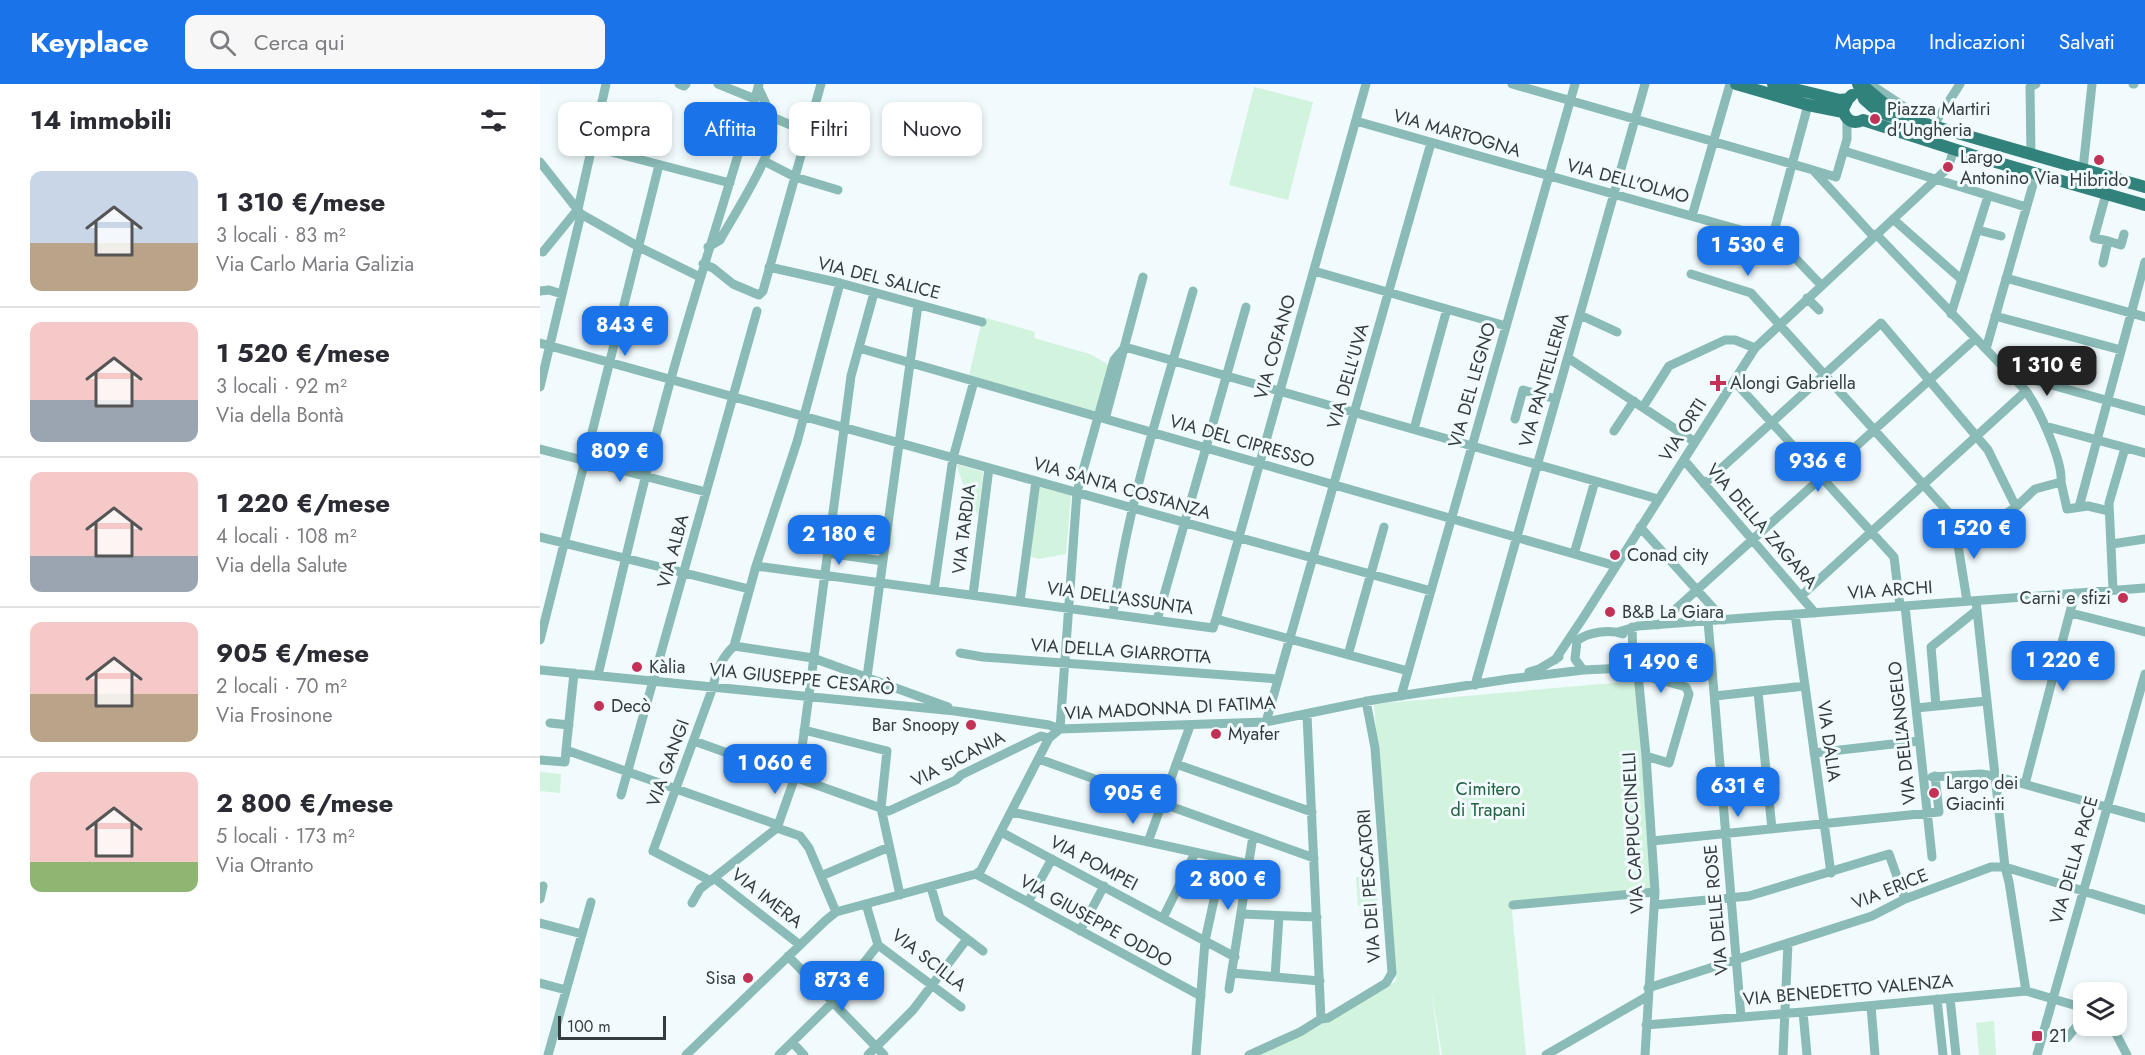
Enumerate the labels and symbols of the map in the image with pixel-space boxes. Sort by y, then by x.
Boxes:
place label: Piazza Martiri d'Ungheria [1887,96,1991,143]
street label: VIA MARTOGNA [1390,102,1524,164]
marker: Piazza Martiri d'Ungheria [1868,112,1882,126]
place label: Largo Antonino Via [1960,144,2060,191]
street label: VIA DELL'OLMO [1564,152,1692,210]
marker: Hibrido [2092,153,2106,167]
marker: Largo Antonino Via [1941,160,1955,174]
place label: Hibrido [2070,167,2129,193]
pin: 1 530 € [1693,226,1803,277]
street label: VIA DEL SALICE [815,250,943,306]
street label: VIA COFANO [1248,292,1302,402]
pin: 843 € [583,306,667,357]
street label: VIA PANTELLERIA [1512,310,1576,450]
street label: VIA DEL LEGNO [1442,319,1502,451]
street label: VIA DELL'UVA [1321,320,1376,432]
pin: 1 310 € [1992,346,2102,397]
place label: Alongi Gabriella [1730,370,1856,396]
marker: Alongi Gabriella [1711,376,1725,390]
street label: VIA ORTI [1653,393,1713,467]
street label: VIA DEL CIPRESSO [1166,408,1318,474]
pin: 809 € [578,432,662,483]
pin: 936 € [1776,442,1860,493]
street label: VIA SANTA COSTANZA [1030,450,1214,526]
street label: VIA DELLA ZAGARA [1700,458,1824,594]
street label: VIA TARDIA [946,482,982,576]
pin: 1 520 € [1919,509,2029,560]
street label: VIA ALBA [651,511,695,591]
pin: 2 180 € [784,515,894,566]
place label: Conad city [1627,542,1709,568]
marker: Conad city [1608,548,1622,562]
street label: VIA ARCHI [1847,574,1933,606]
street label: VIA DELL'ASSUNTA [1045,575,1195,621]
place label: Carni e sfizi [2020,585,2111,611]
marker: Carni e sfizi [2116,591,2130,605]
place label: B&B La Giara [1622,599,1724,625]
marker: B&B La Giara [1603,605,1617,619]
street label: VIA DELLA GIARROTTA [1030,632,1212,670]
pin: 1 220 € [2008,641,2118,692]
pin: 1 490 € [1606,643,1716,694]
place label: Kàlia [649,654,685,680]
street label: VIA GIUSEPPE CESARÒ [708,656,896,702]
marker: Kàlia [630,660,644,674]
street label: VIA DELL'ANGELO [1882,660,1922,806]
street label: VIA MADONNA DI FATIMA [1064,689,1276,727]
place label: Decò [611,693,651,719]
marker: Decò [592,699,606,713]
street label: VIA DALIA [1810,699,1848,783]
place label: Bar Snoopy [872,712,959,738]
street label: VIA GANGI [640,716,696,810]
marker: Bar Snoopy [964,718,978,732]
place label: Myafer [1228,721,1281,747]
street label: VIA SICANIA [907,724,1009,794]
marker: Myafer [1209,727,1223,741]
pin: 1 060 € [720,744,830,795]
street label: VIA CAPPUCCINELLI [1616,751,1650,915]
pin: 631 € [1696,767,1780,818]
place label: Largo dei Giacinti [1946,770,2018,817]
pin: 905 € [1091,774,1175,825]
park label: Cimitero di Trapani [1450,776,1526,823]
marker: Largo dei Giacinti [1927,786,1941,800]
street label: VIA DELLA PACE [2043,793,2105,927]
street label: VIA DEI PESCATORI [1351,808,1387,964]
street label: VIA POMPEI [1045,829,1143,897]
street label: VIA DELLE ROSE [1697,843,1735,977]
pin: 2 800 € [1173,860,1283,911]
street label: VIA IMERA [726,862,808,934]
street label: VIA ERICE [1848,862,1932,916]
street label: VIA GIUSEPPE ODDO [1015,868,1177,974]
street label: VIA SCILLA [886,922,972,998]
pin: 873 € [800,961,884,1012]
place label: Sisa [706,965,736,991]
street label: VIA BENEDETTO VALENZA [1742,968,1954,1012]
marker: Sisa [741,971,755,985]
scale bar [558,1013,666,1040]
place label: 21 [2049,1023,2067,1049]
marker: 21 [2030,1029,2044,1043]

